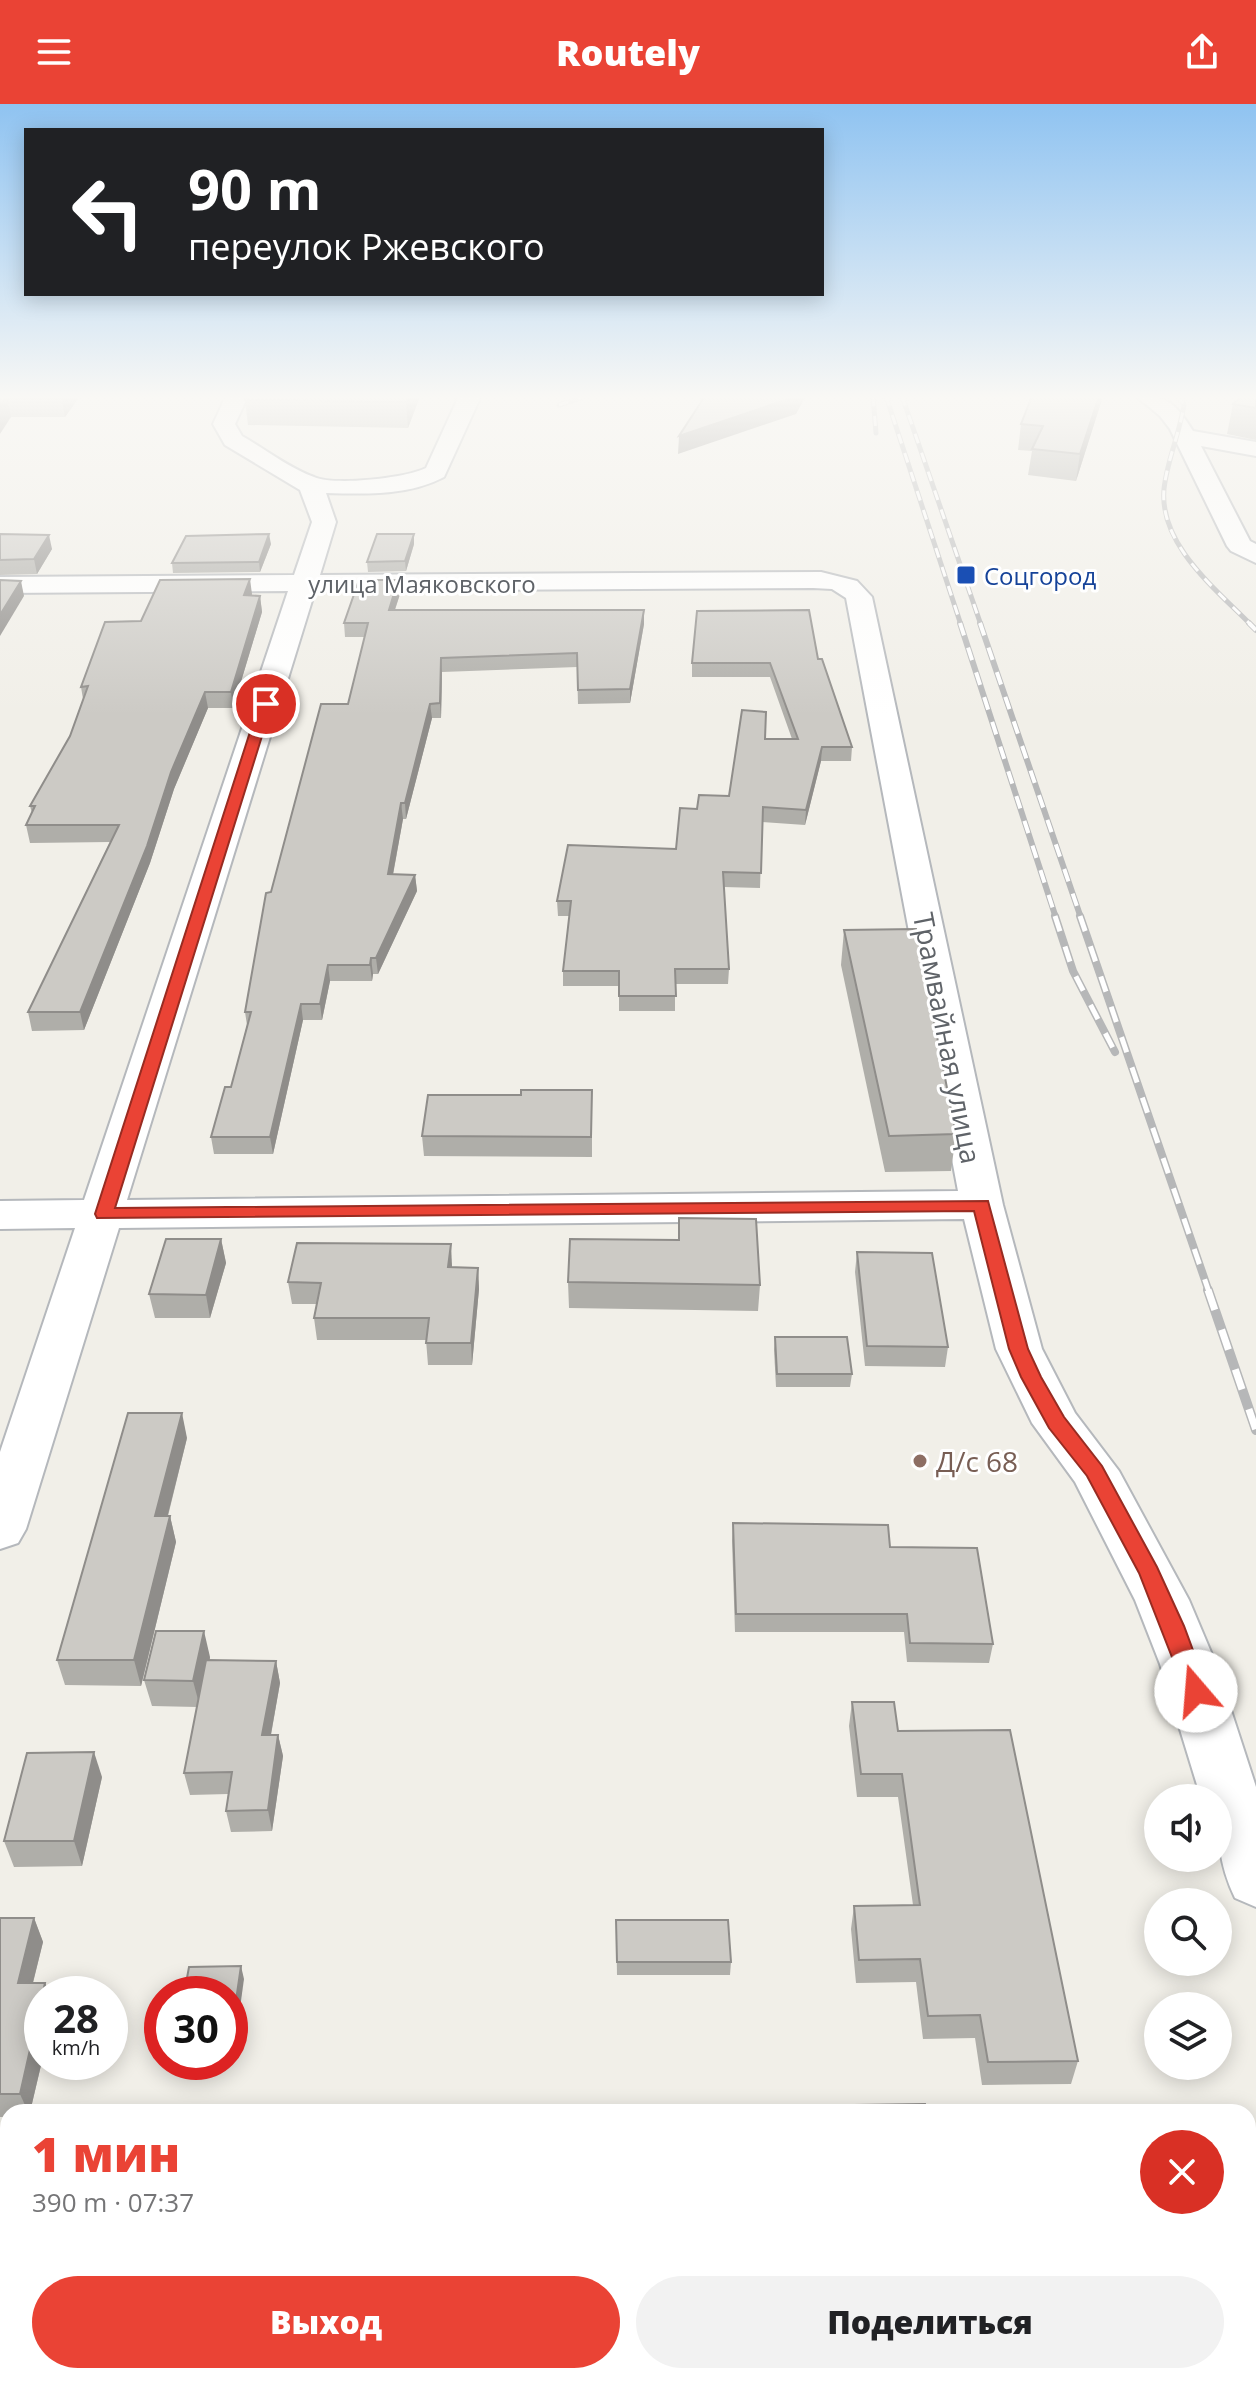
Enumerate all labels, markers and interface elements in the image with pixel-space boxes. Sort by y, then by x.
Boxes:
text: Routely [556,28,700,77]
icon: menu [32,30,76,74]
icon: share [1180,30,1224,74]
text: 90 m [188,150,322,226]
icon: left [56,160,160,264]
text: переулок Ржевского [188,222,545,271]
place label: Соцгород [984,559,1096,592]
marker: Соцгород [955,564,977,586]
street label: улица Маяковского [308,567,536,600]
pin [232,670,300,738]
icon: arrive [244,682,288,726]
street label: Трамвайная улица [905,909,991,1167]
place label: Д/с 68 [936,1442,1018,1480]
marker: Д/с 68 [911,1452,929,1470]
position arrow [1154,1649,1238,1733]
map controls [1144,1784,1232,2080]
button: sound [1144,1784,1232,1872]
button: search [1144,1888,1232,1976]
speed limit sign: 30 [144,1976,248,2080]
text: 28 [53,1990,99,2045]
button: layers [1144,1992,1232,2080]
text: km/h [52,2034,100,2061]
text: 1 мин [32,2121,180,2186]
button: close [1140,2130,1224,2214]
text: 390 m · 07:37 [32,2184,194,2220]
button: Выход [32,2276,620,2368]
button: Поделиться [636,2276,1224,2368]

